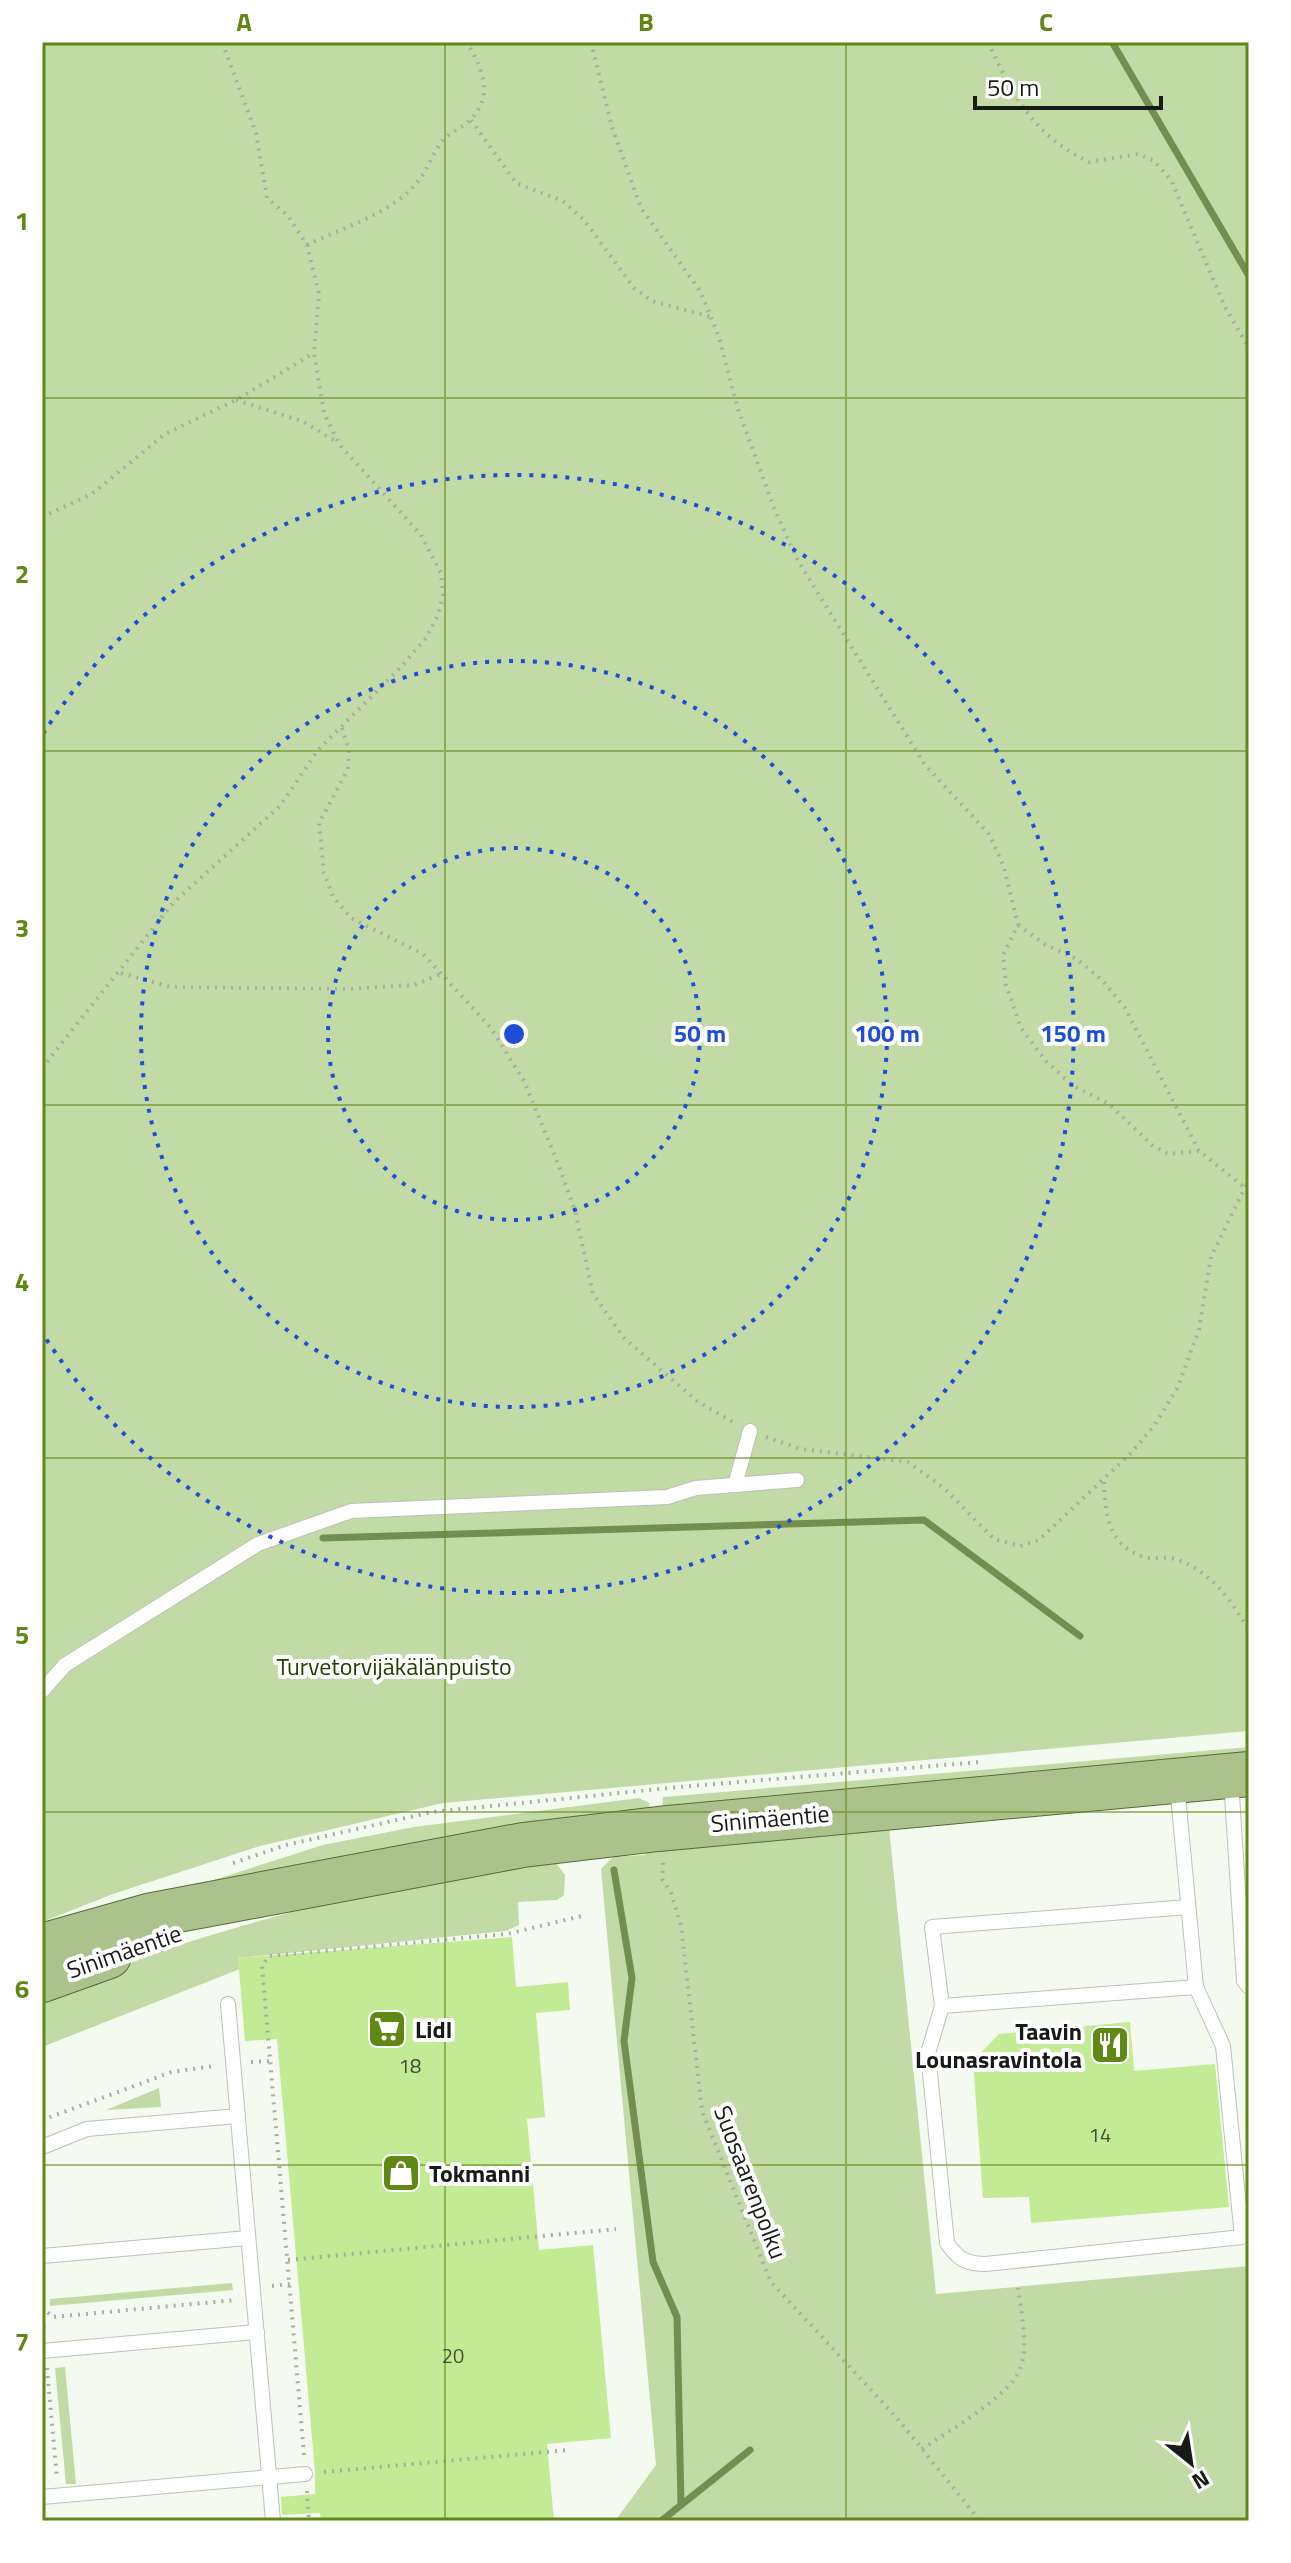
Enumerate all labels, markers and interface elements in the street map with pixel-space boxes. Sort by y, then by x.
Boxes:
text: A [236,2,252,41]
text: B [638,2,654,41]
text: C [1039,2,1053,41]
scale bar [975,60,1161,110]
text: 50 m [987,69,1039,105]
text: 1 [15,201,29,240]
text: 2 [15,554,29,593]
text: 3 [15,908,29,947]
text: 50 m [674,1015,726,1051]
text: 100 m [854,1015,920,1051]
text: 150 m [1040,1015,1106,1051]
centre of rings [500,1020,528,1048]
text: 4 [15,1262,29,1301]
text: 5 [15,1615,29,1654]
park label: Turvetorvijäkälänpuisto [276,1648,512,1684]
street label: Sinimäentie [709,1795,831,1841]
street label: Sinimäentie [62,1915,186,1987]
text: 6 [15,1969,29,2008]
supermarket icon: Lidl [366,2008,408,2050]
place label: Lidl [415,2011,452,2047]
place label: Taavin Lounasravintola [915,2013,1082,2077]
restaurant icon: Taavin Lounasravintola [1089,2024,1131,2066]
house number: 18 [399,2050,421,2081]
street label: Suosaarenpolku [705,2100,797,2264]
house number: 14 [1089,2119,1111,2150]
shop icon: Tokmanni [380,2152,422,2194]
place label: Tokmanni [429,2155,530,2191]
text: 7 [15,2322,29,2361]
house number: 20 [442,2340,464,2371]
north arrow [1151,2423,1231,2503]
text: N [1186,2462,1216,2499]

